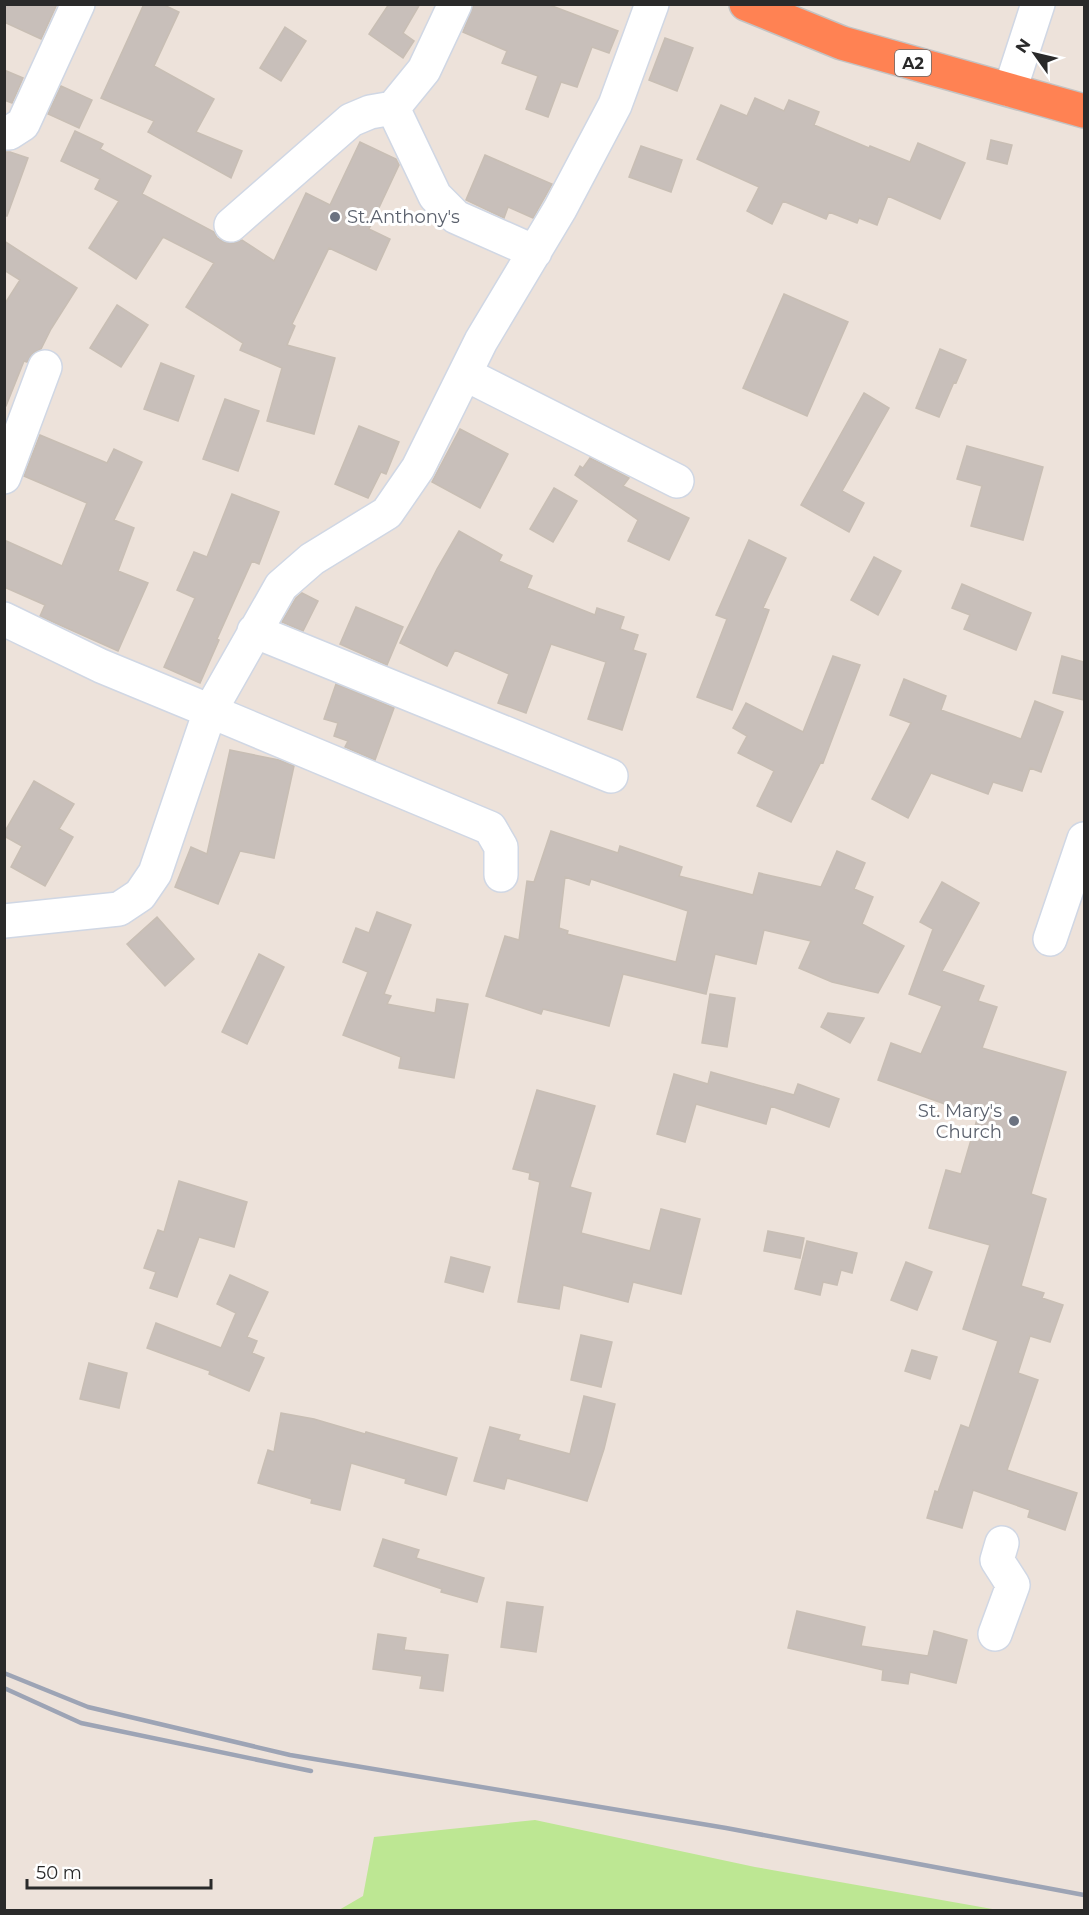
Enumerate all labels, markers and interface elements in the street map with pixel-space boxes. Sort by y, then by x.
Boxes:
north arrow [1005,24,1065,84]
text: N [1011,35,1034,57]
road number: A2 [895,50,931,76]
place label: St.Anthony's [347,206,460,228]
marker: St.Anthony's [328,210,342,224]
place label: St. Mary's Church [918,1100,1002,1143]
marker: St. Mary's Church [1007,1114,1021,1128]
scale bar [27,1852,212,1890]
text: 50 m [36,1862,82,1884]

